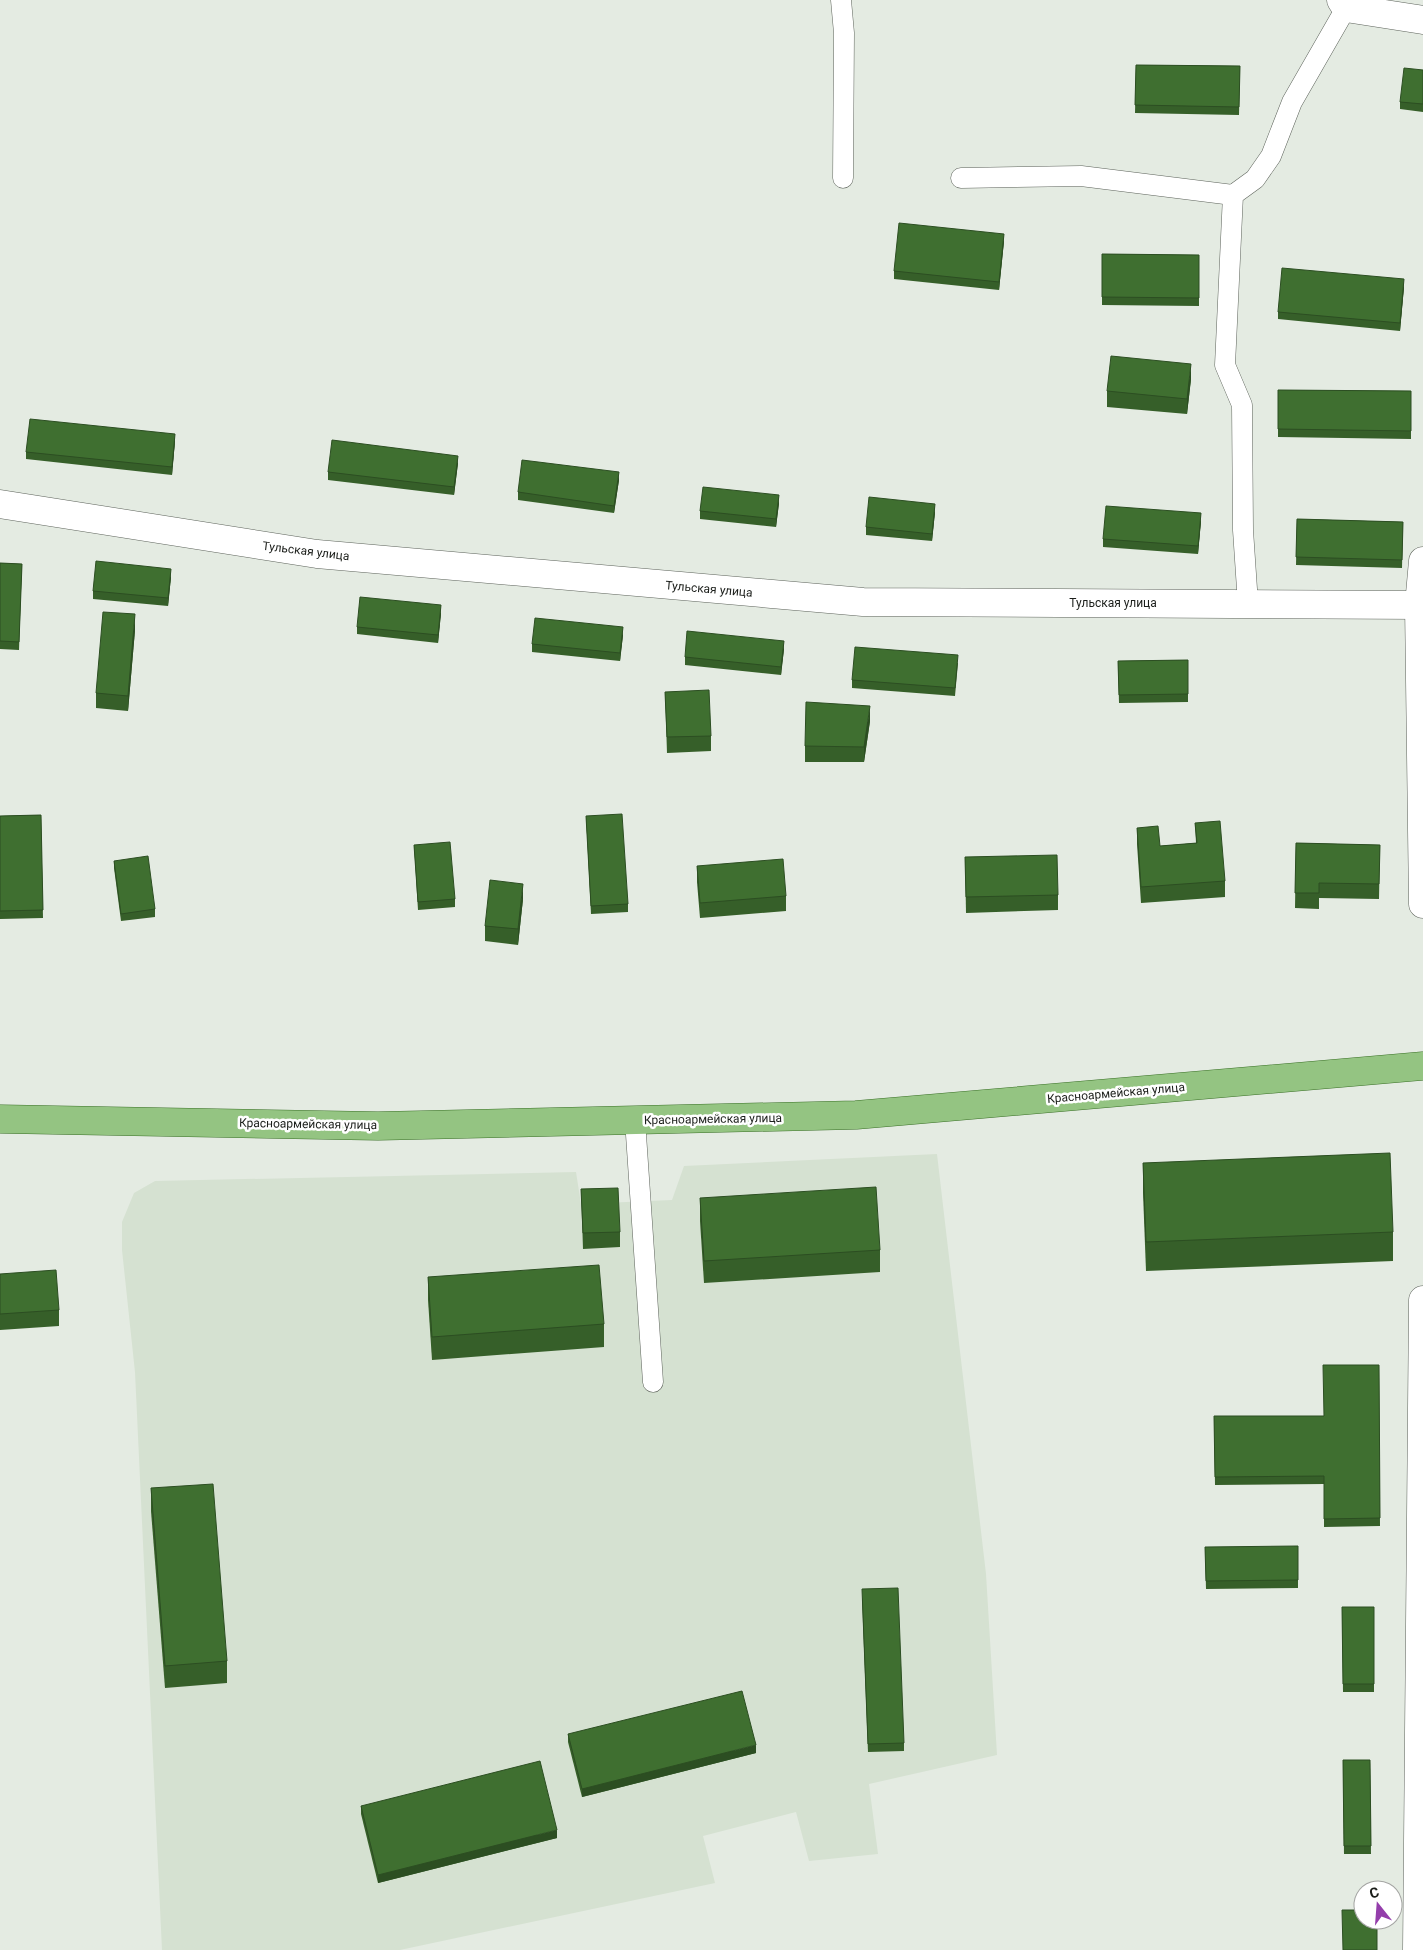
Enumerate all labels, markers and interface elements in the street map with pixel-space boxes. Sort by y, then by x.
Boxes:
street label: Тульская улица [262,539,350,563]
street label: Тульская улица [665,578,753,600]
street label: Тульская улица [1069,596,1157,610]
street label: Красноармейская улица [1047,1080,1185,1106]
street label: Красноармейская улица [644,1111,782,1127]
street label: Красноармейская улица [239,1116,377,1132]
north arrow [1353,1880,1403,1930]
text: С [1367,1884,1381,1902]

